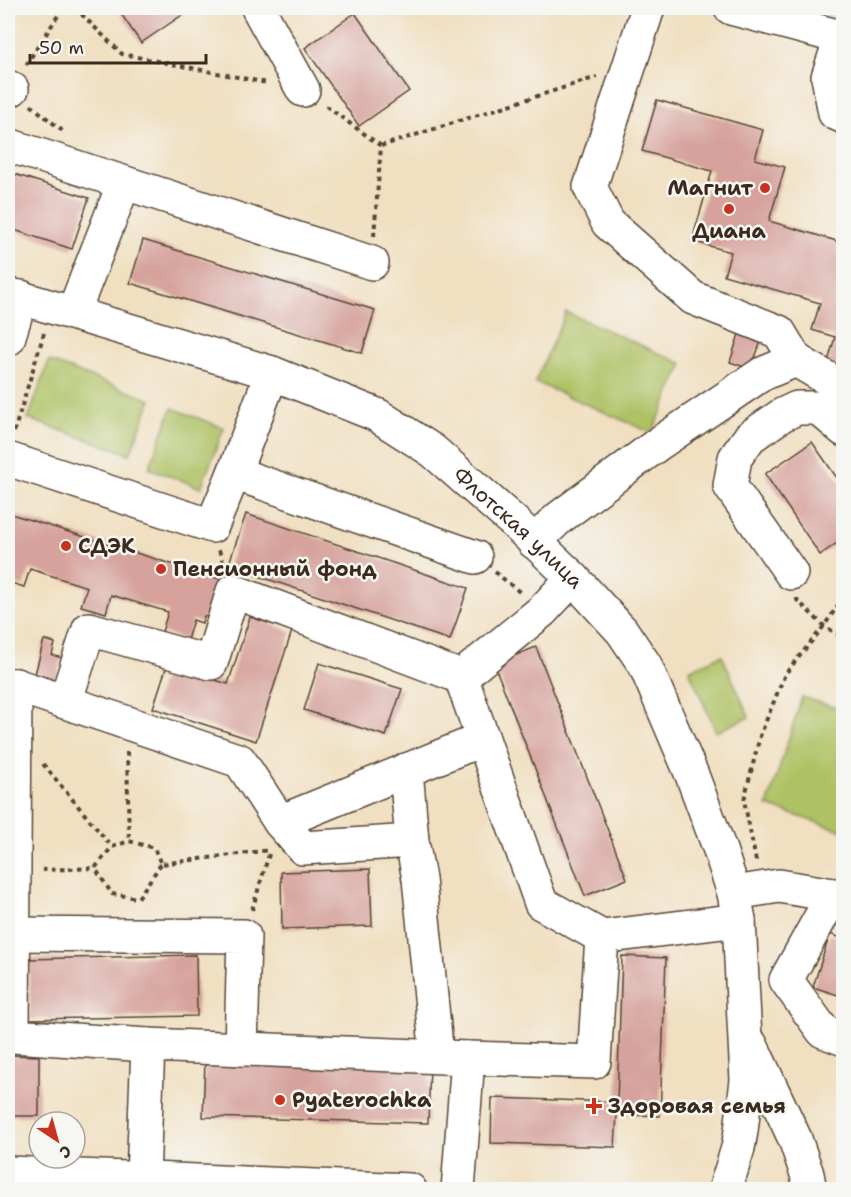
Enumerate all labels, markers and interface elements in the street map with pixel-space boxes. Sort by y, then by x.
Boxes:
scale bar [30,27,206,65]
text: 50 m [39,36,84,60]
place label: Магнит [667,174,753,202]
marker: Магнит [758,181,772,195]
marker: Диана [722,202,736,216]
place label: Диана [692,217,766,245]
street label: Флотская улица [447,461,590,594]
place label: СДЭК [78,532,136,560]
marker: СДЭК [59,539,73,553]
place label: Пенсионный фонд [173,555,377,583]
marker: Пенсионный фонд [154,562,168,576]
place label: Pyaterochka [292,1086,432,1114]
place label: Здоровая семья [608,1092,786,1120]
marker: Pyaterochka [273,1093,287,1107]
marker: Здоровая семья [585,1097,603,1115]
north arrow [27,1110,87,1170]
text: С [55,1140,76,1163]

